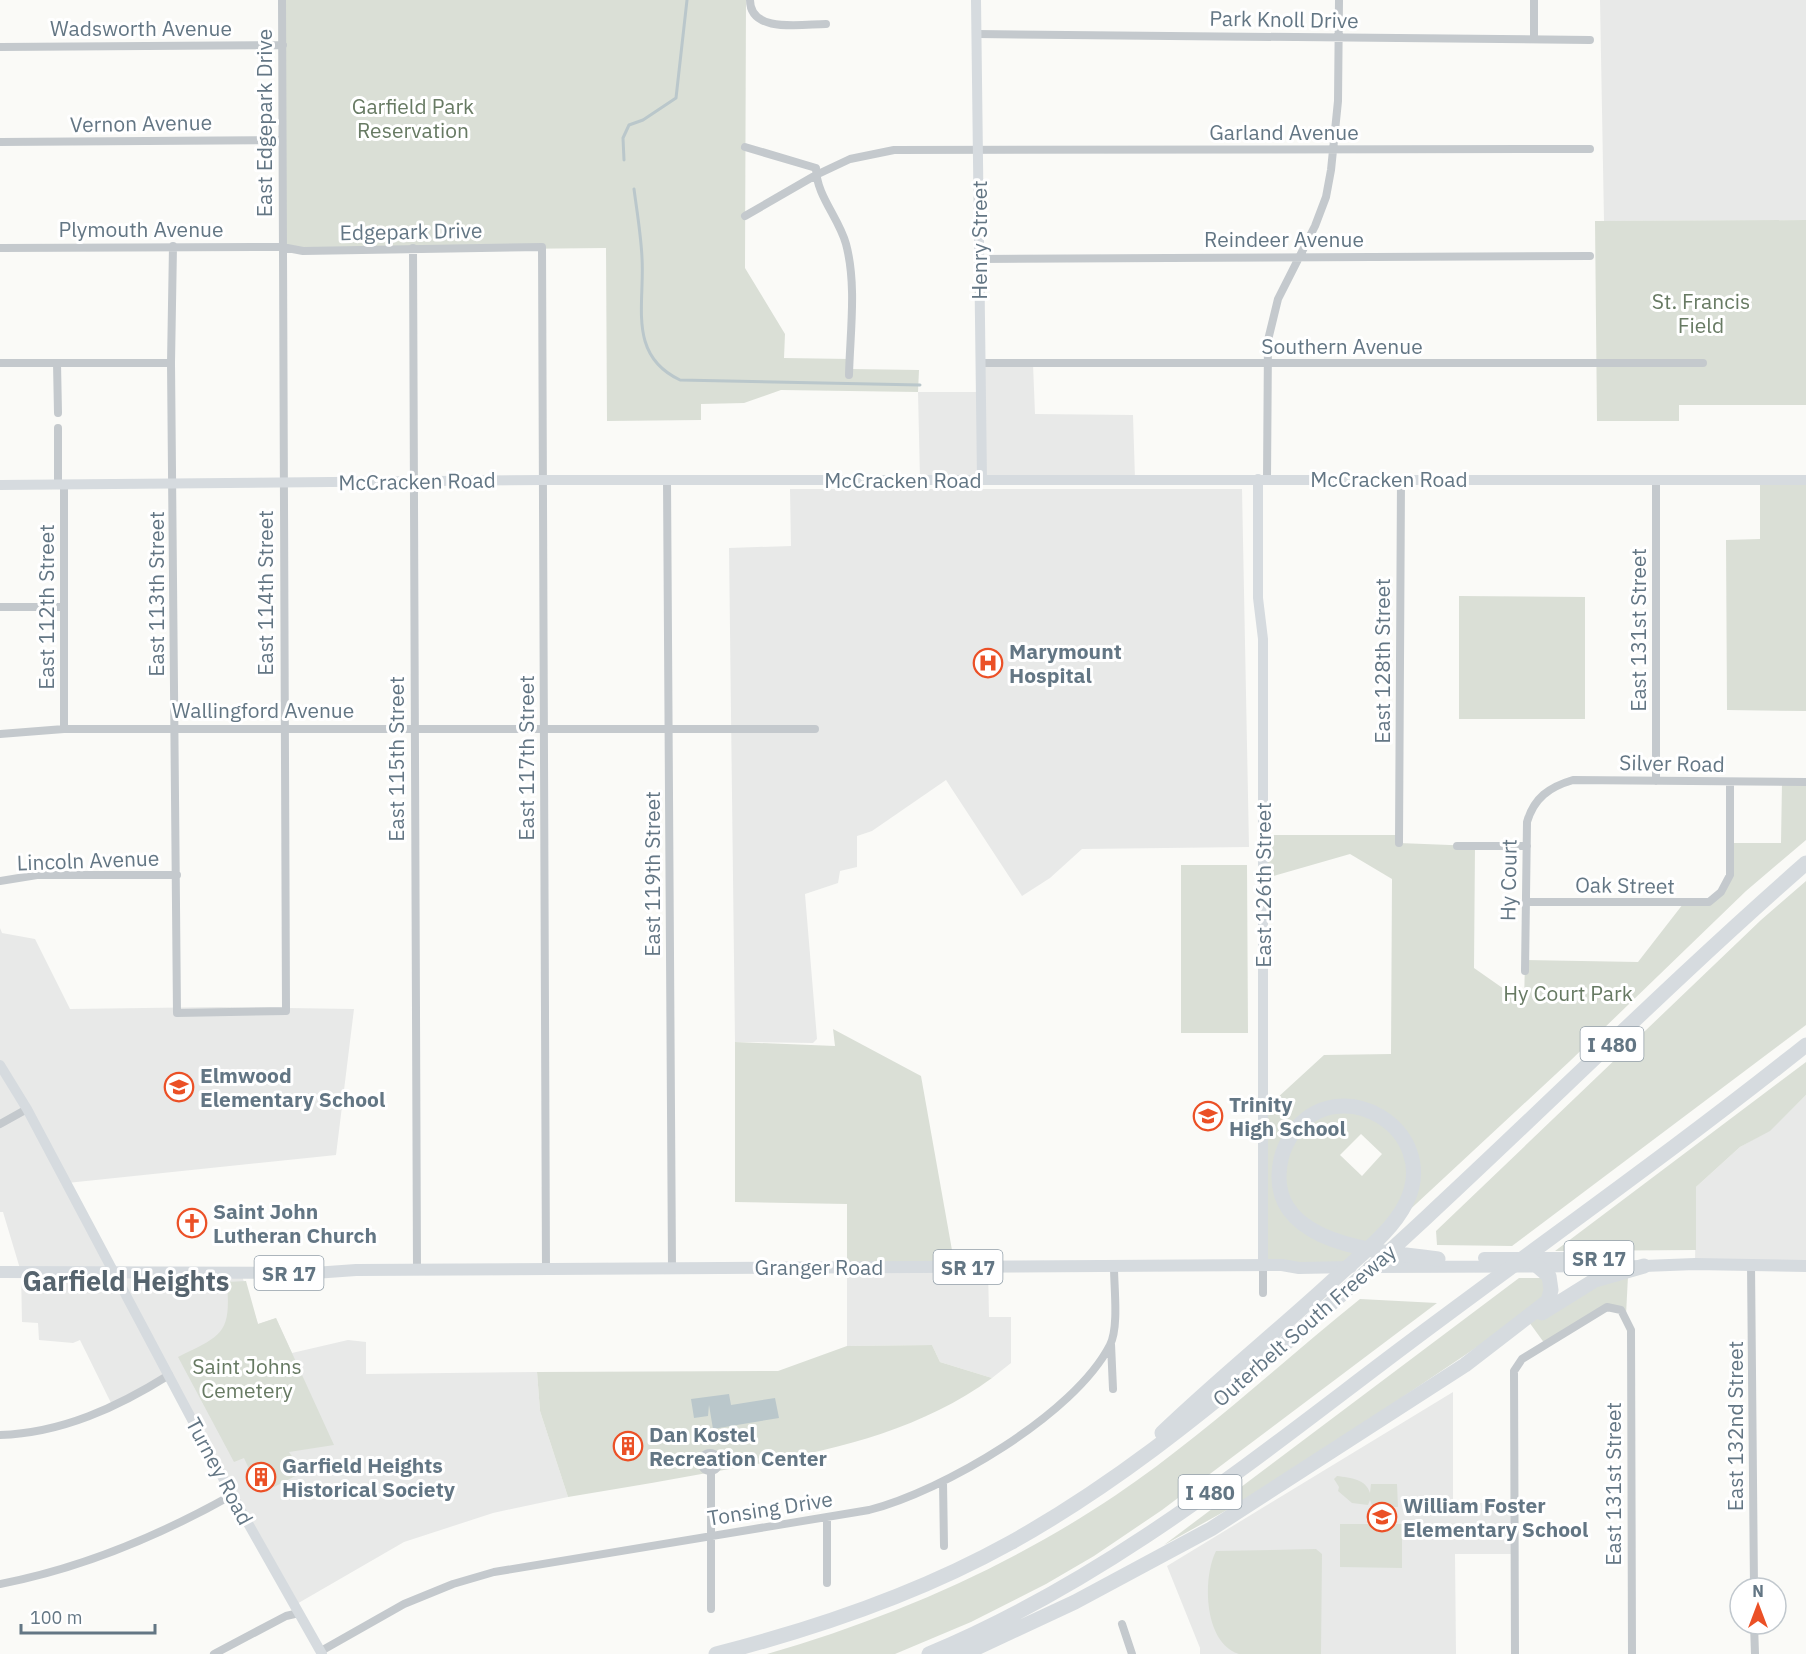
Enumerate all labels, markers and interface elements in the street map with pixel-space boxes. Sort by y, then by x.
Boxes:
street label: Park Knoll Drive [1209,4,1359,34]
street label: Wadsworth Avenue [50,14,232,42]
street label: East Edgepark Drive [250,29,278,217]
park label: Garfield Park Reservation [352,92,474,144]
street label: Vernon Avenue [70,108,212,138]
street label: Garland Avenue [1209,118,1359,146]
street label: Henry Street [965,180,993,300]
street label: Plymouth Avenue [58,215,224,243]
street label: Edgepark Drive [339,216,483,246]
street label: Reindeer Avenue [1204,225,1364,253]
park label: St. Francis Field [1652,287,1750,339]
street label: Southern Avenue [1261,332,1423,360]
street label: McCracken Road [1310,465,1468,493]
street label: McCracken Road [338,466,496,496]
street label: McCracken Road [824,466,982,494]
street label: East 114th Street [251,510,279,676]
street label: East 113th Street [142,511,170,677]
street label: East 112th Street [32,524,60,690]
street label: East 131st Street [1624,548,1652,712]
street label: East 128th Street [1368,578,1396,744]
place label: Marymount Hospital [1009,637,1122,689]
hospital icon: Marymount Hospital [972,647,1004,679]
street label: East 117th Street [512,675,540,841]
street label: East 115th Street [382,676,410,842]
street label: Wallingford Avenue [172,696,354,724]
street label: Silver Road [1619,748,1725,778]
street label: East 119th Street [638,791,666,957]
street label: East 126th Street [1249,802,1277,968]
street label: Hy Court [1493,839,1523,921]
street label: Lincoln Avenue [16,844,160,876]
street label: Oak Street [1575,870,1675,900]
park label: Hy Court Park [1503,979,1633,1007]
road number: I 480 [1580,1027,1644,1061]
place label: Elmwood Elementary School [200,1061,385,1113]
school or university icon: Elmwood Elementary School [163,1071,195,1103]
place label: Trinity High School [1229,1090,1346,1142]
school or university icon: Trinity High School [1192,1100,1224,1132]
place label: Saint John Lutheran Church [213,1197,377,1249]
church icon: Saint John Lutheran Church [176,1207,208,1239]
street label: Outerbelt South Freeway [1206,1237,1402,1412]
road number: SR 17 [1564,1241,1634,1275]
road number: SR 17 [934,1250,1002,1284]
street label: Granger Road [755,1253,883,1281]
road number: SR 17 [254,1256,324,1290]
district label: Garfield Heights [23,1263,229,1298]
street label: East 132nd Street [1721,1341,1749,1511]
park label: Saint Johns Cemetery [192,1352,302,1404]
street label: East 131st Street [1599,1402,1627,1566]
street label: Turney Road [180,1412,260,1530]
place label: Dan Kostel Recreation Center [649,1420,828,1472]
building icon: Dan Kostel Recreation Center [612,1430,644,1462]
place label: Garfield Heights Historical Society [282,1451,456,1503]
building icon: Garfield Heights Historical Society [245,1461,277,1493]
road number: I 480 [1178,1475,1242,1509]
street label: Tonsing Drive [705,1484,835,1532]
place label: William Foster Elementary School [1403,1491,1588,1543]
school or university icon: William Foster Elementary School [1366,1501,1398,1533]
north arrow [1728,1576,1788,1636]
text: N [1752,1581,1764,1601]
scale bar [21,1597,154,1635]
text: 100 m [30,1606,82,1629]

